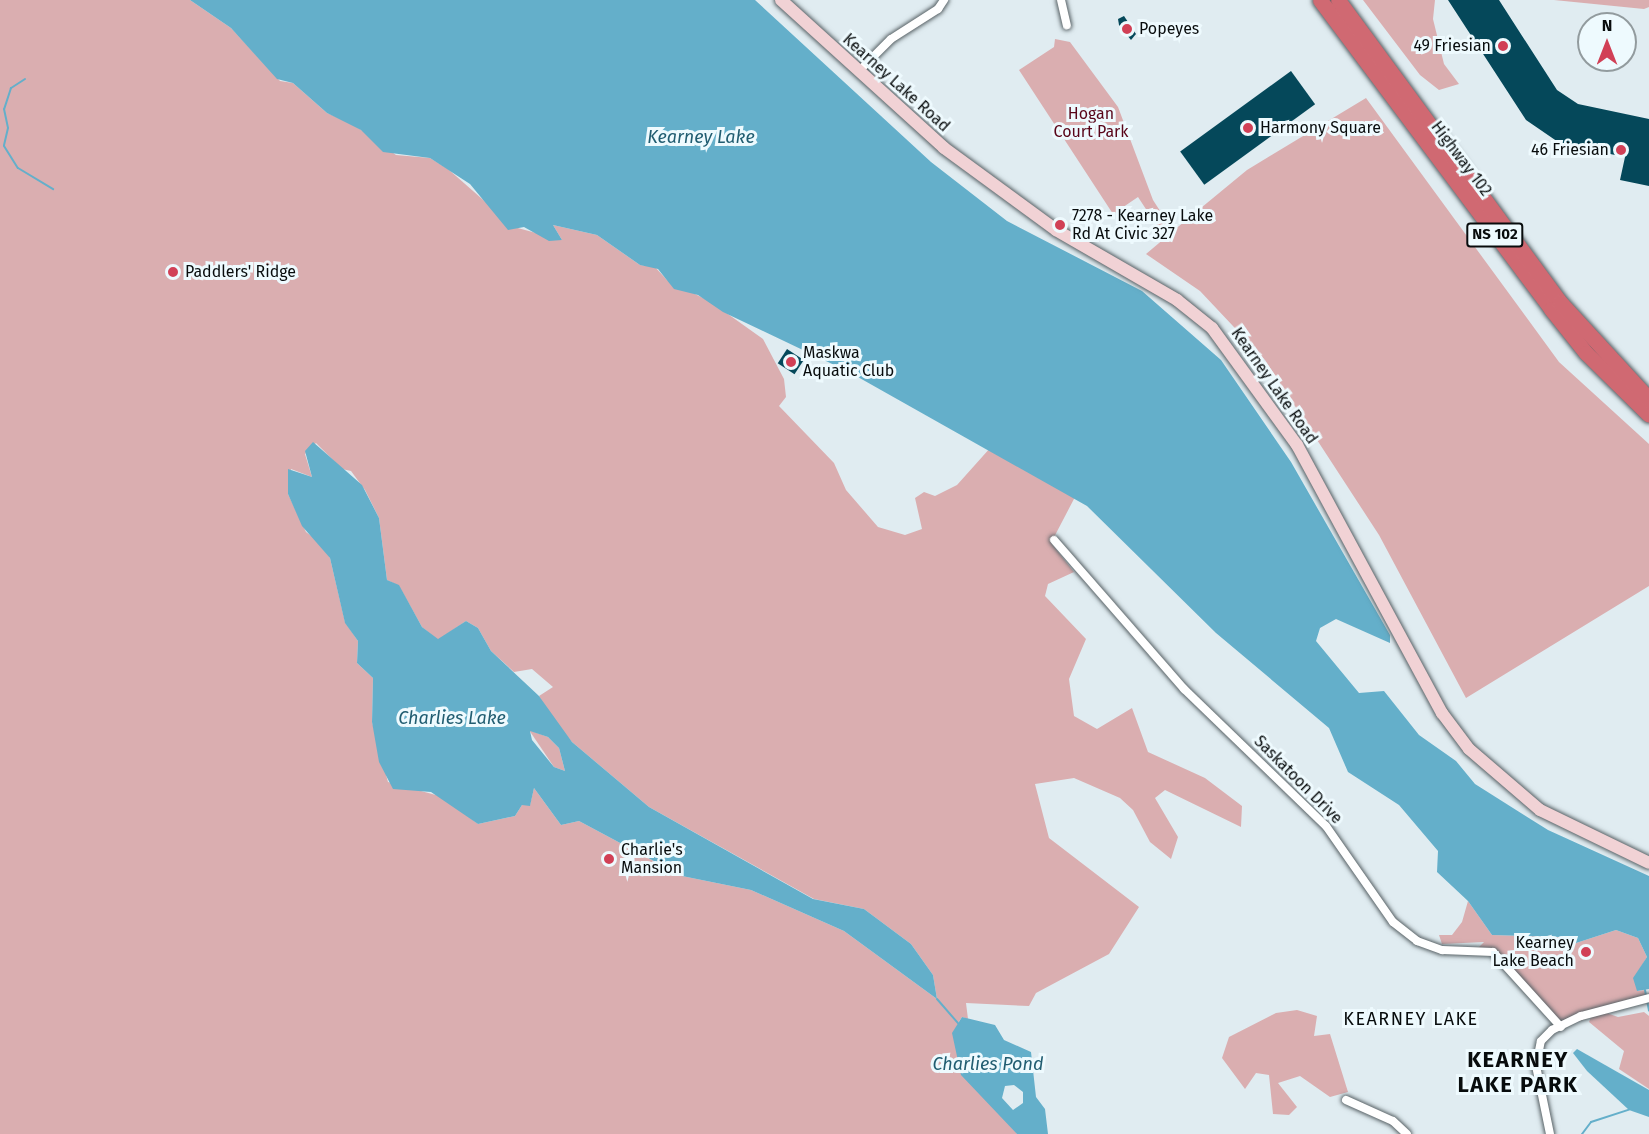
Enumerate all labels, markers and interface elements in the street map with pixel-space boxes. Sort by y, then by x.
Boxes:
north arrow [1577,12,1637,72]
text: N [1602,16,1612,35]
place label: Popeyes [1139,19,1199,39]
marker: Popeyes [1120,22,1134,36]
street label: Kearney Lake Road [839,30,953,136]
place label: 49 Friesian [1413,36,1491,56]
marker: 49 Friesian [1496,39,1510,53]
park label: Hogan Court Park [1054,104,1128,142]
place label: Harmony Square [1260,118,1381,138]
street label: Highway 102 [1427,118,1495,200]
marker: Harmony Square [1241,121,1255,135]
water label: Kearney Lake [647,126,755,148]
place label: 46 Friesian [1531,140,1609,160]
marker: 46 Friesian [1614,143,1628,157]
place label: 7278 - Kearney Lake Rd At Civic 327 [1072,206,1213,244]
marker: 7278 - Kearney Lake Rd At Civic 327 [1053,218,1067,232]
road number: NS 102 [1465,223,1525,247]
place label: Paddlers' Ridge [185,262,296,282]
marker: Paddlers' Ridge [166,265,180,279]
street label: Kearney Lake Road [1227,324,1321,448]
place label: Maskwa Aquatic Club [803,343,894,381]
marker: Maskwa Aquatic Club [784,355,798,369]
water label: Charlies Lake [398,707,506,729]
street label: Saskatoon Drive [1250,732,1346,828]
place label: Charlie's Mansion [621,840,683,878]
marker: Charlie's Mansion [602,852,616,866]
place label: Kearney Lake Beach [1492,933,1574,971]
marker: Kearney Lake Beach [1579,945,1593,959]
district label: KEARNEY LAKE [1343,1008,1479,1030]
district label: KEARNEY LAKE PARK [1458,1046,1578,1098]
water label: Charlies Pond [932,1053,1044,1075]

